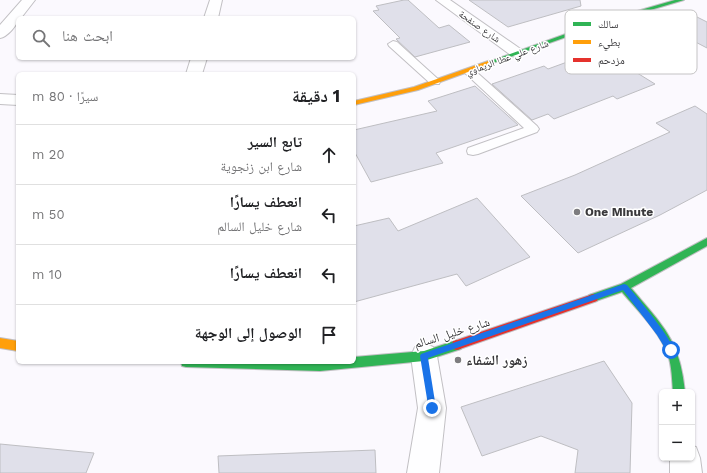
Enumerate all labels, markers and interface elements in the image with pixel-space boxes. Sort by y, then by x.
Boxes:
street label: شارع صنفحة [456,8,503,46]
legend [565,10,697,74]
search box [16,16,356,60]
text: سالك [598,18,618,31]
icon: search [30,27,52,49]
text: ابحث هنا [62,27,113,45]
text: بطيء [598,36,620,51]
street label: شارع علي عطا الريماوي [464,37,551,80]
text: مزدحم [598,54,625,68]
text: 1 دقيقة [292,86,340,106]
text: سيرًا · 80 m [32,89,98,104]
text: تابع السير [248,133,302,151]
icon: ahead [318,144,340,166]
text: 20 m [32,147,65,162]
text: شارع ابن زنجوية [220,159,302,174]
text: انعطف يسارًا [230,193,302,211]
icon: left [318,204,340,226]
place label: One Minute [585,205,653,219]
text: 50 m [32,207,64,222]
marker: One Minute [572,207,582,217]
text: شارع خليل السالم [217,219,302,234]
text: انعطف يسارًا [230,264,302,282]
icon: left [318,264,340,286]
text: 10 m [32,267,62,282]
street label: شارع خليل السالم [413,315,492,352]
text: الوصول إلى الوجهة [195,324,302,342]
icon: arrive [318,324,340,346]
route start [662,341,680,359]
place label: زهور الشفاء [466,352,528,368]
marker: زهور الشفاء [453,355,463,365]
map controls [659,389,695,461]
button: + [659,389,695,425]
route end [423,399,441,417]
button: − [659,425,695,461]

